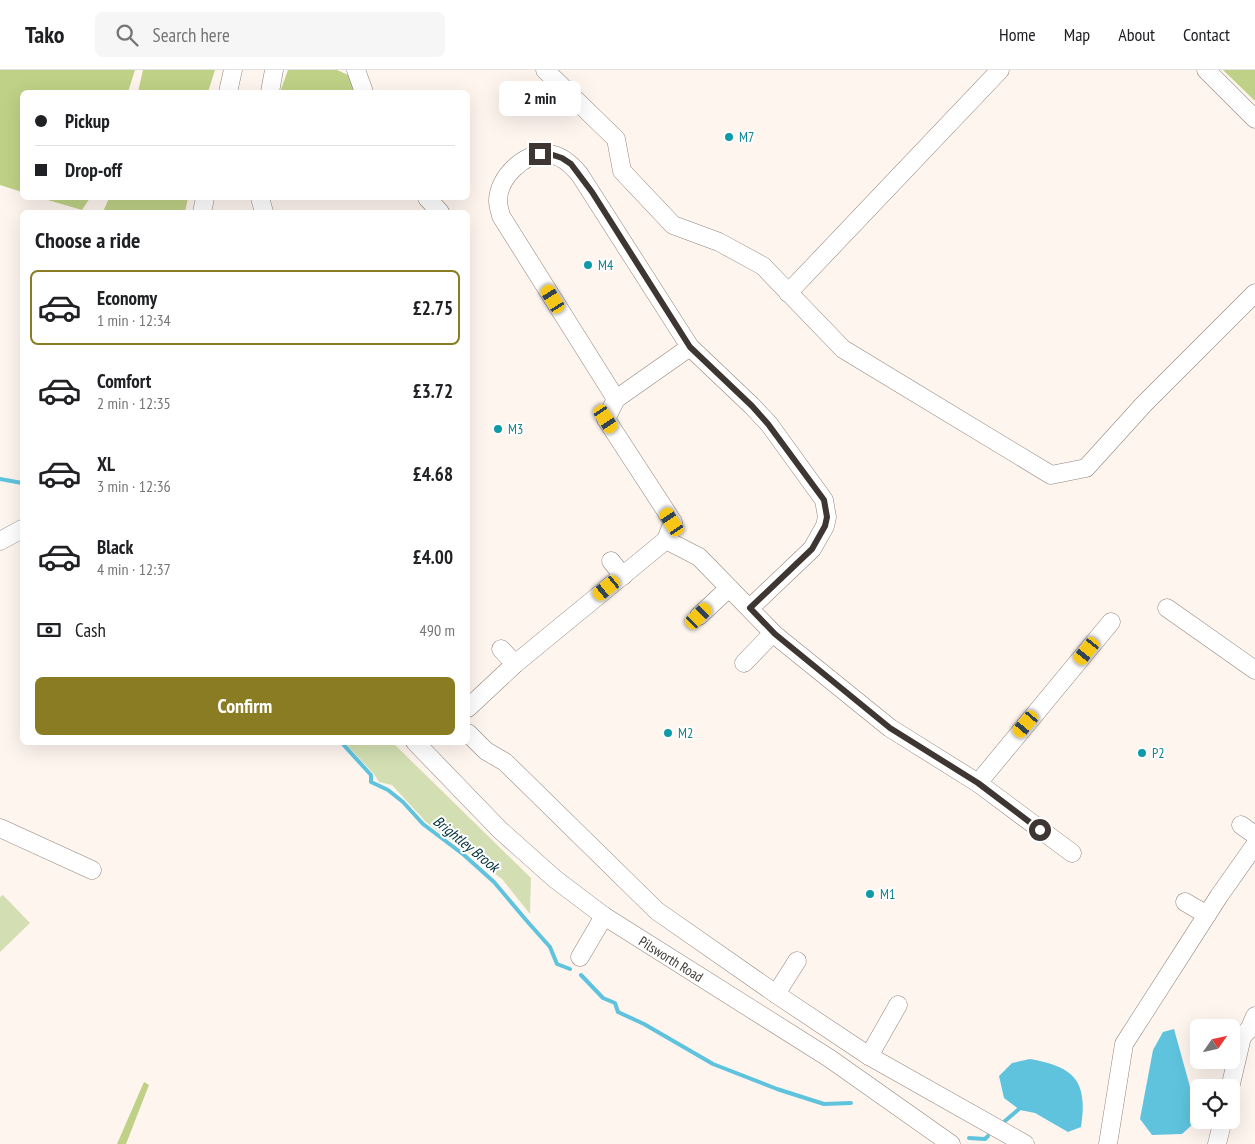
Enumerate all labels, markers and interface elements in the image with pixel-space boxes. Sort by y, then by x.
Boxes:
search box [95,12,445,57]
text: Tako [25,19,65,50]
icon: search [113,21,141,49]
text: Search here [153,23,230,47]
text: Home [999,23,1036,46]
text: Map [1064,23,1090,46]
text: About [1118,23,1155,46]
text: Contact [1183,23,1230,46]
callout: 2 min [499,82,581,116]
text: 2 min [524,88,556,108]
text: Pickup [65,109,110,133]
place label: M7 [739,128,754,146]
marker: M7 [723,131,735,143]
route end [529,143,551,165]
text: Drop-off [65,158,122,182]
text: Choose a ride [35,226,140,254]
place label: M4 [598,256,614,274]
marker: M4 [582,259,594,271]
car [538,282,567,316]
icon: car [37,285,82,330]
text: Economy [97,286,157,310]
text: £2.75 [413,296,453,320]
text: 1 min · 12:34 [97,310,171,330]
icon: car [37,368,82,413]
text: Comfort [97,369,151,393]
text: £3.72 [413,379,453,403]
text: 2 min · 12:35 [97,393,171,413]
car [591,402,620,436]
place label: M3 [508,420,523,438]
marker: M3 [492,423,504,435]
icon: car [37,451,82,496]
text: XL [97,452,115,476]
text: £4.68 [413,462,453,486]
text: 3 min · 12:36 [97,476,171,496]
car [657,505,686,539]
icon: car [37,534,82,579]
text: Black [97,535,133,559]
text: £4.00 [413,545,453,569]
text: 4 min · 12:37 [97,559,171,579]
car [590,573,623,603]
car [682,600,715,632]
icon: cash [35,616,63,644]
text: Cash [75,618,106,642]
text: 490 m [420,620,455,640]
car [1071,635,1102,667]
button: Confirm [35,677,455,735]
car [1010,708,1041,740]
place label: M2 [678,724,693,742]
marker: M2 [662,727,674,739]
place label: P2 [1152,744,1165,762]
marker: P2 [1136,747,1148,759]
water label: Brightley Brook [429,811,505,877]
route start [1029,819,1051,841]
place label: M1 [880,885,895,903]
marker: M1 [864,888,876,900]
street label: Pilsworth Road [635,932,707,986]
north arrow [1190,1019,1240,1069]
map controls [1190,1019,1240,1129]
button: locate [1190,1079,1240,1129]

